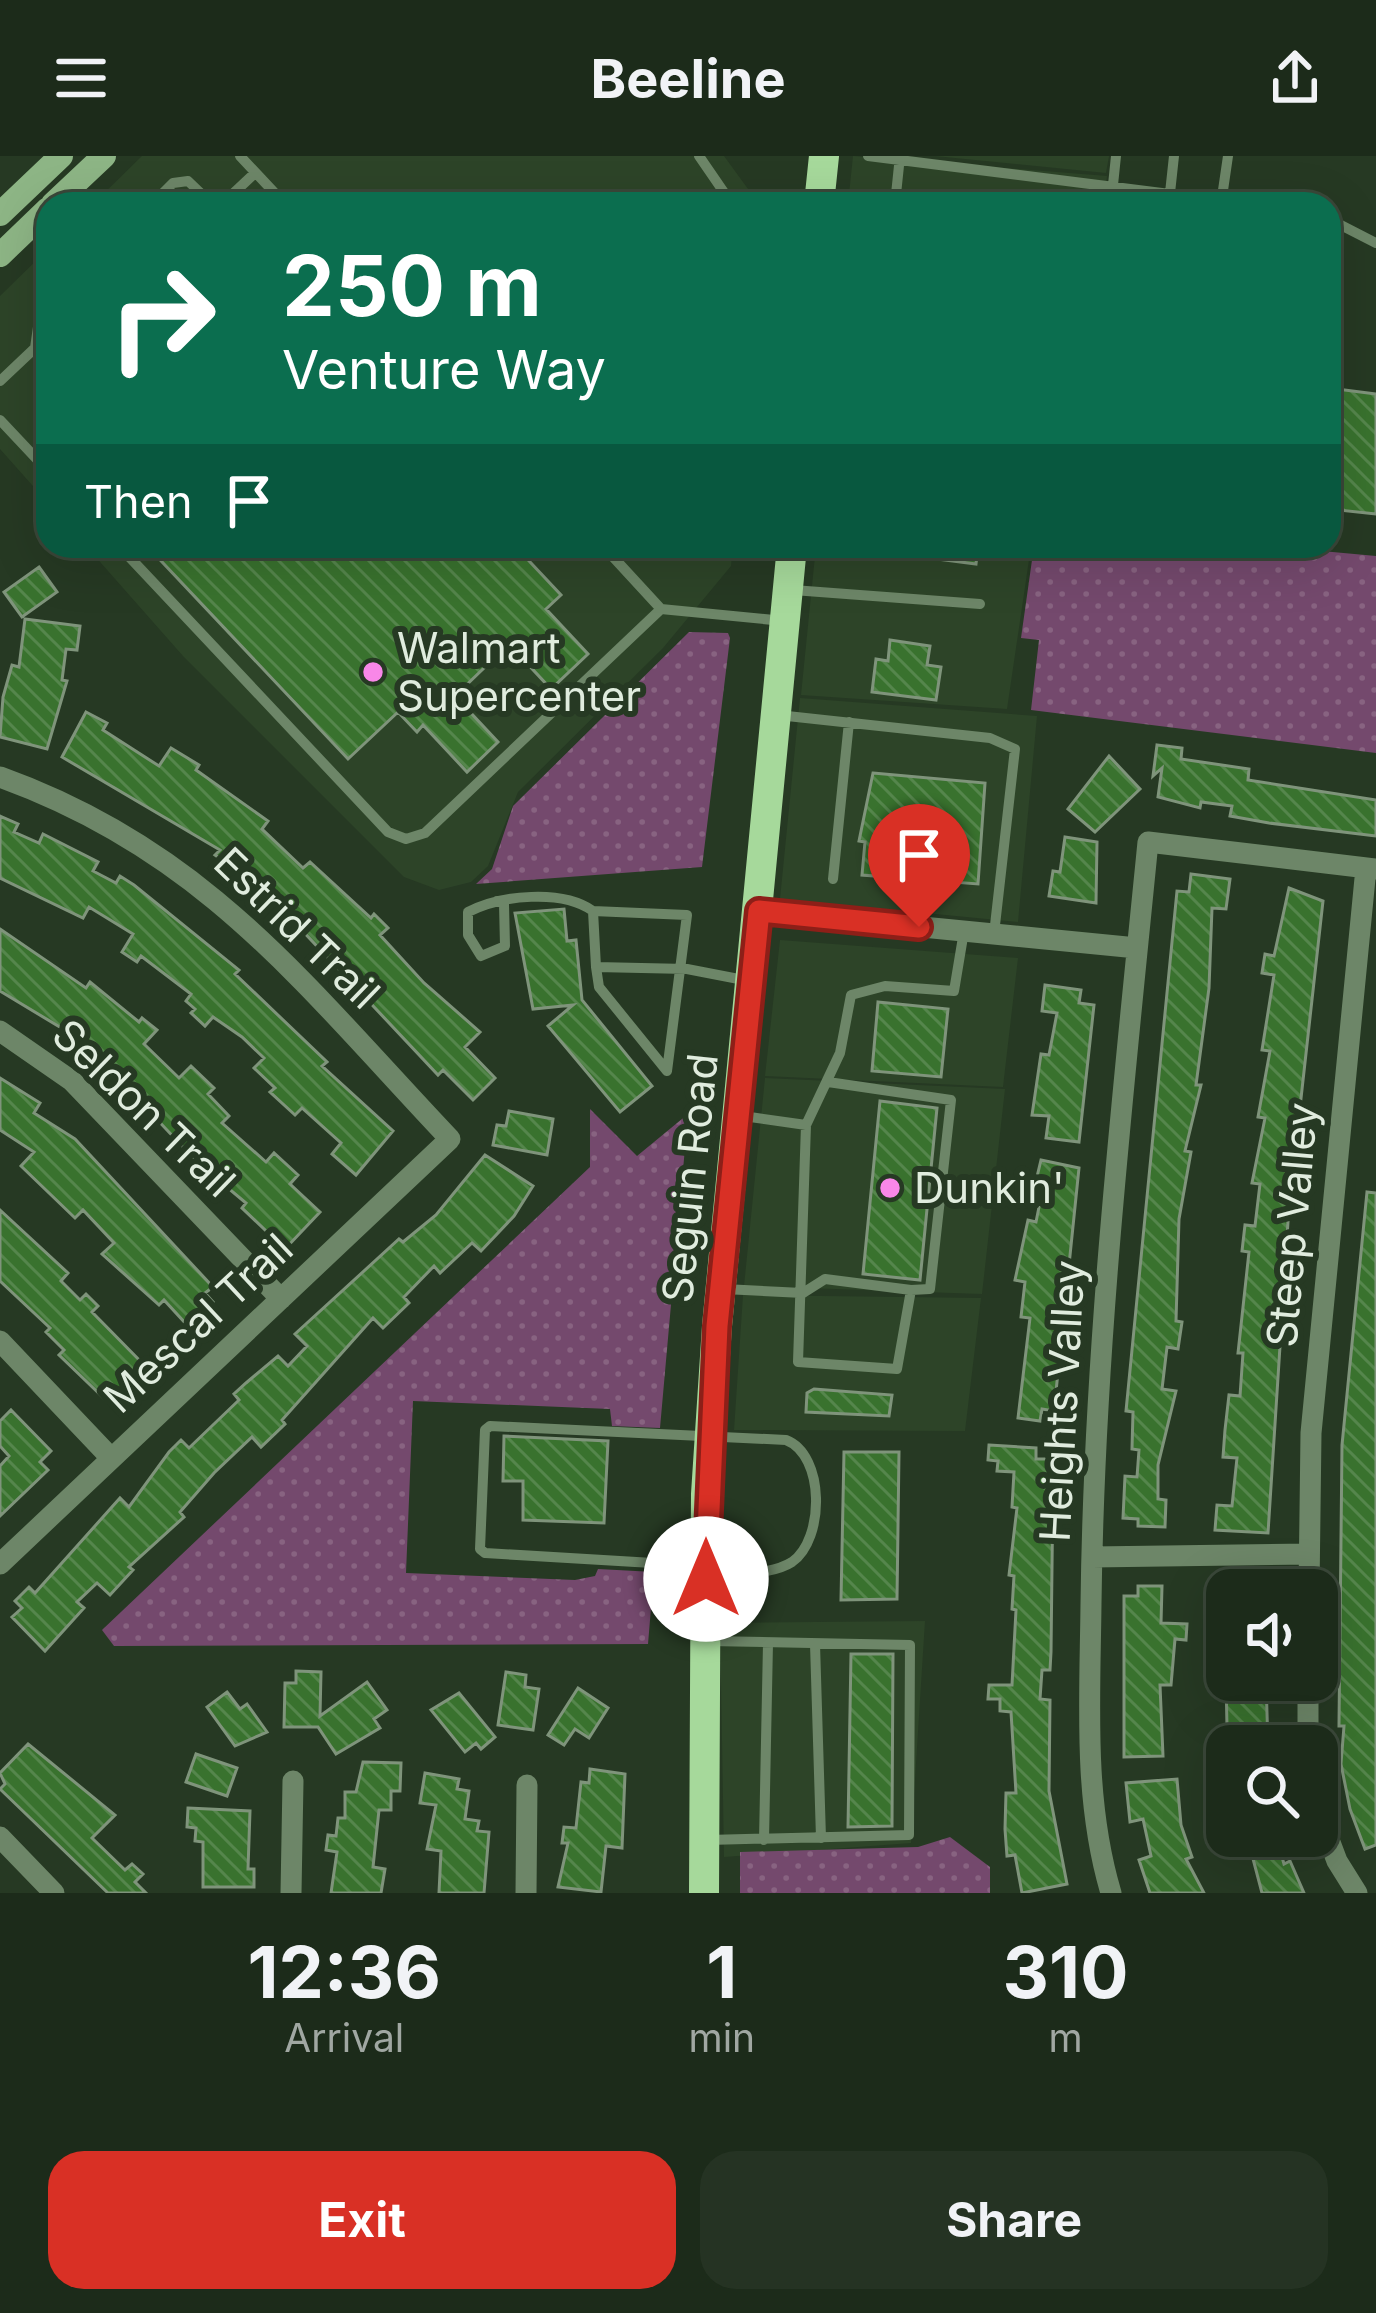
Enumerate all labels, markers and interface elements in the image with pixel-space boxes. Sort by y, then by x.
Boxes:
icon: menu [48,45,114,111]
icon: share [1262,45,1328,111]
text: Beeline [590,46,786,111]
text: 250 m [282,235,542,336]
icon: right [84,240,240,396]
text: Venture Way [282,337,606,402]
icon: arrive [216,468,282,534]
text: Then [84,474,192,529]
place label: Walmart Supercenter [397,622,641,721]
marker: Walmart Supercenter [360,659,386,685]
pin [868,804,970,927]
icon: arrive [886,822,952,888]
street label: Estrid Trail [204,836,391,1019]
street label: Seldon Trail [43,1008,246,1207]
street label: Seguin Road [651,1051,728,1305]
street label: Steep Valley [1255,1101,1328,1349]
place label: Dunkin' [914,1162,1065,1213]
marker: Dunkin' [877,1175,903,1201]
street label: Mescal Trail [93,1222,302,1423]
street label: Heights Valley [1029,1259,1094,1543]
position arrow [643,1516,769,1642]
map controls [1206,1569,1338,1857]
button: sound [1206,1569,1338,1701]
button: search [1206,1725,1338,1857]
text: 12:36 [247,1928,441,2015]
text: 1 [706,1928,737,2015]
text: 310 [1003,1928,1129,2015]
text: Arrival [284,2014,404,2061]
text: min [688,2014,755,2061]
text: m [1048,2014,1083,2061]
button: Exit [48,2151,676,2289]
button: Share [700,2151,1328,2289]

